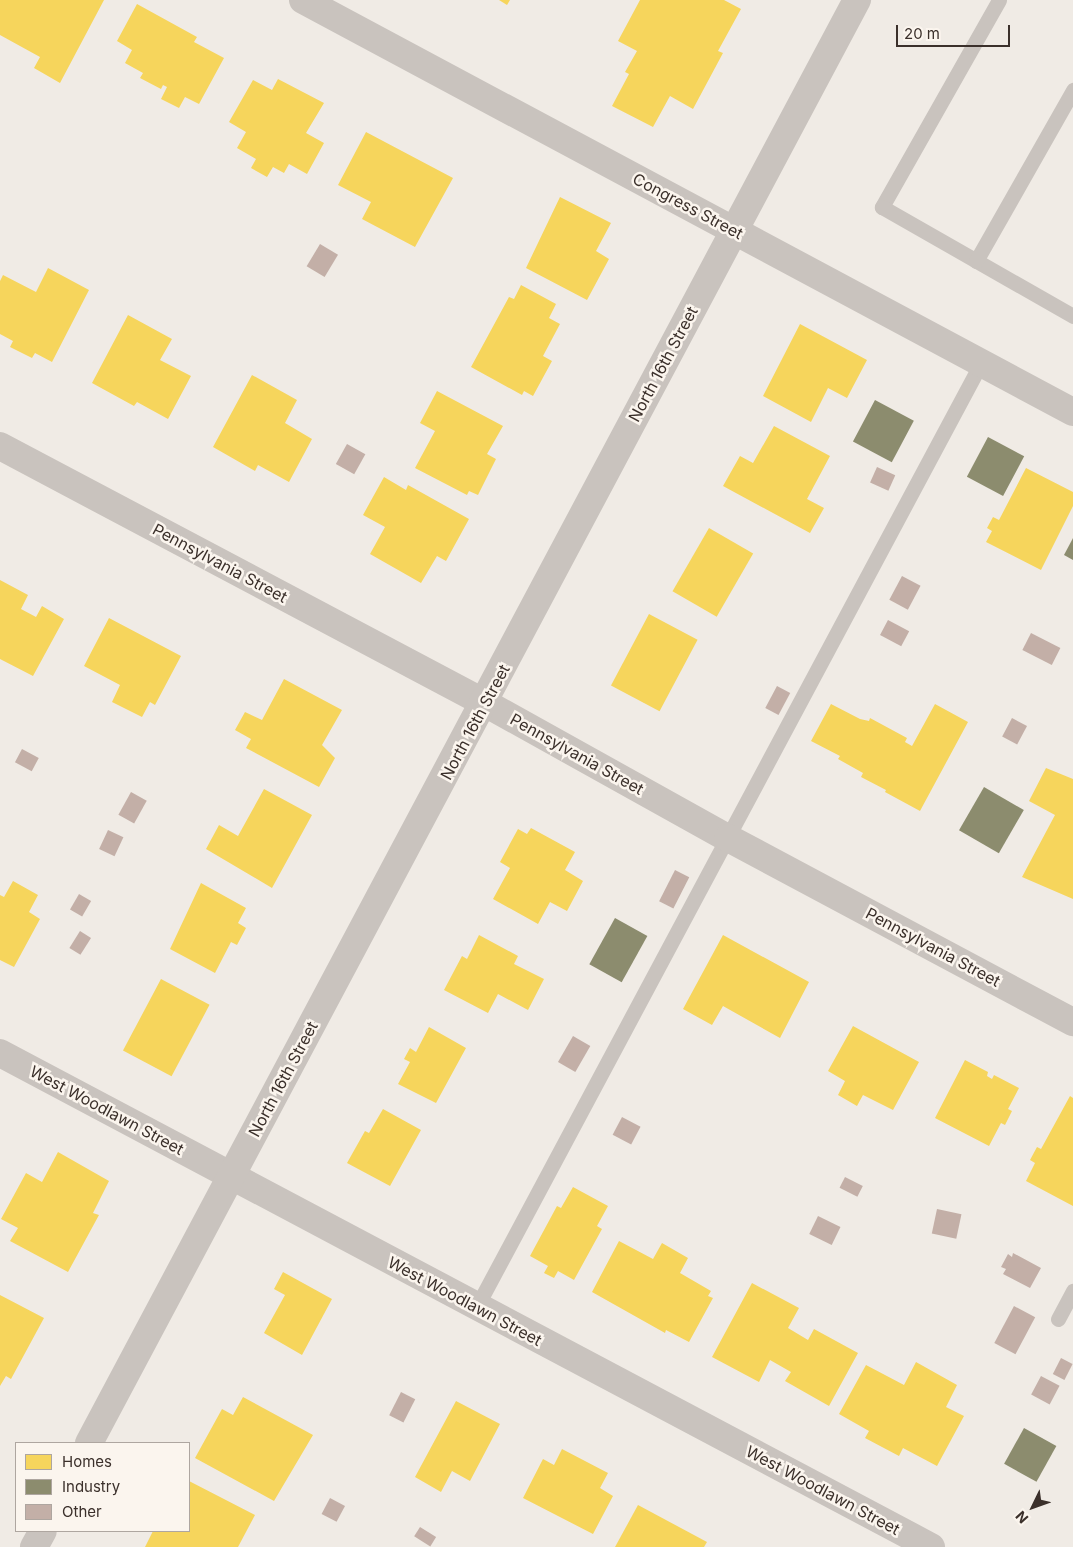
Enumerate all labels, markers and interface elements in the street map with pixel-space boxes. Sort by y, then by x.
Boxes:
scale bar [898,15,1012,47]
text: 20 m [904,24,940,43]
street label: Congress Street [630,169,746,243]
street label: North 16th Street [625,303,701,425]
street label: Pennsylvania Street [149,519,291,607]
street label: North 16th Street [437,661,513,783]
street label: Pennsylvania Street [507,709,647,799]
street label: Pennsylvania Street [862,903,1004,991]
street label: North 16th Street [245,1018,321,1140]
street label: West Woodlawn Street [27,1061,187,1159]
street label: West Woodlawn Street [385,1252,545,1350]
street label: West Woodlawn Street [743,1441,903,1539]
legend [15,1442,190,1532]
text: Homes [62,1452,112,1471]
text: Industry [62,1477,120,1496]
north arrow [1008,1482,1058,1532]
text: Other [62,1502,102,1521]
text: N [1012,1508,1031,1527]

